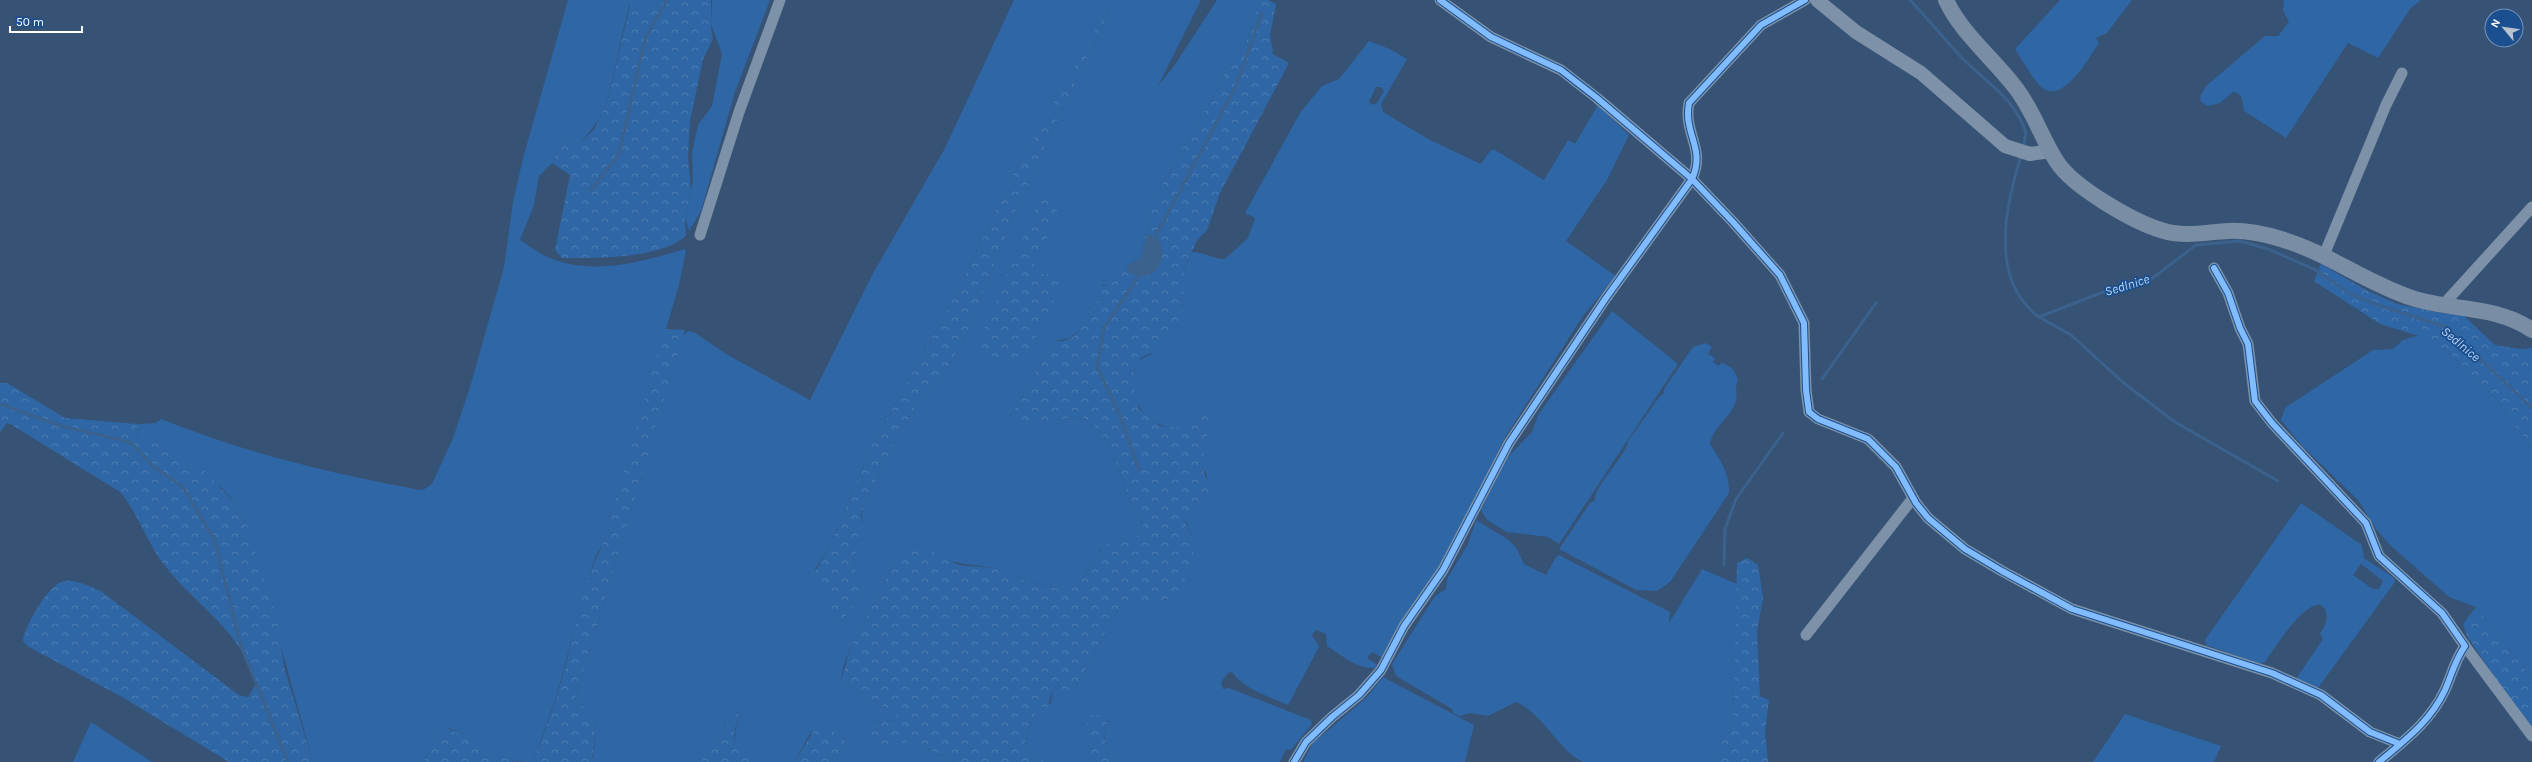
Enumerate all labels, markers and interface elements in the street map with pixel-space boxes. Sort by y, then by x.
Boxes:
scale bar [10,8,82,34]
north arrow [2484,8,2524,48]
text: 50 m [16,15,44,29]
text: N [2488,17,2503,30]
water label: Sedlnice [2103,271,2151,299]
water label: Sedlnice [2439,323,2483,365]

